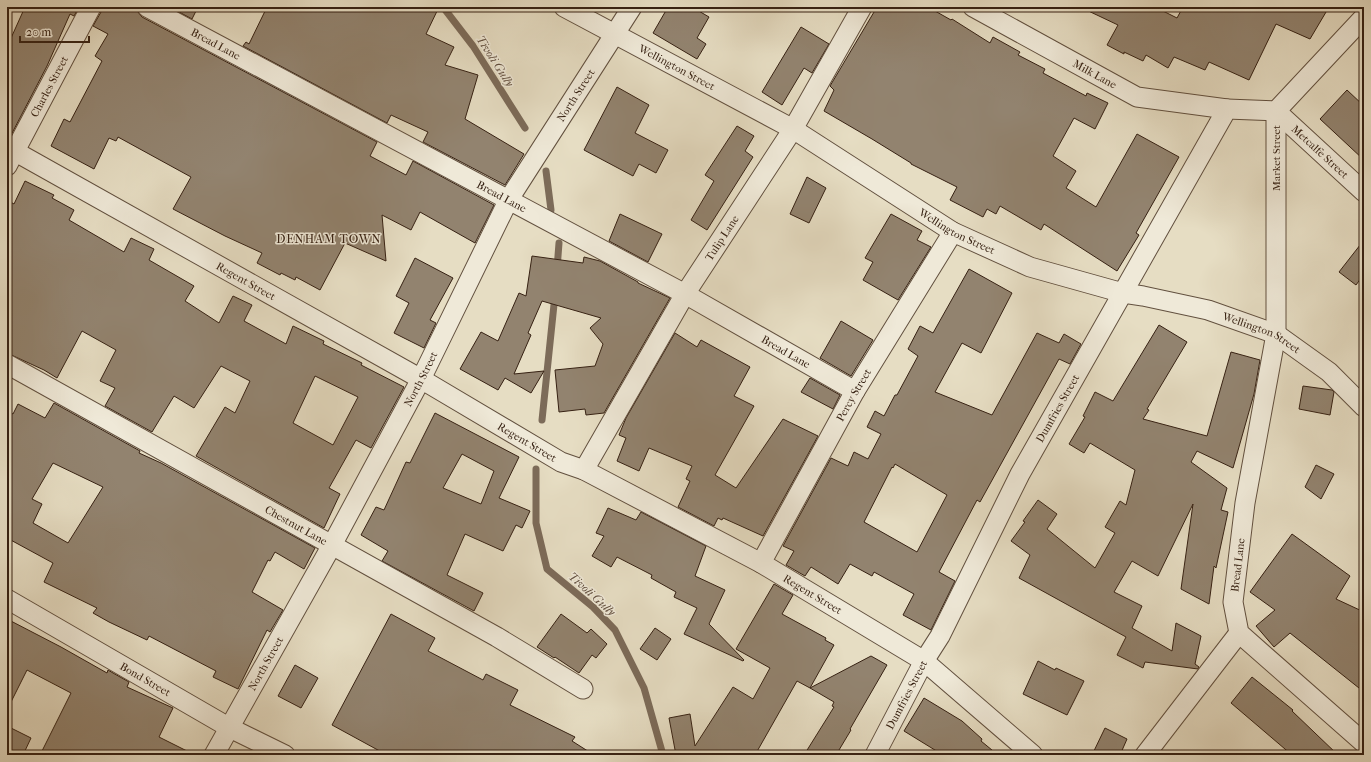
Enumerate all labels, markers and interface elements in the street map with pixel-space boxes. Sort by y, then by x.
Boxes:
scale bar [20,18,89,44]
text: 20 m [26,25,51,39]
street label: Bread Lane [189,25,243,62]
water label: Tivoli Gully [473,33,517,90]
street label: Wellington Street [636,41,717,93]
street label: Charles Street [28,54,71,119]
street label: Milk Lane [1071,57,1119,91]
street label: North Street [554,66,597,124]
street label: Metcalfe Street [1289,122,1351,181]
street label: Market Street [1270,125,1283,191]
street label: Bread Lane [475,178,529,215]
street label: Wellington Street [916,205,997,257]
street label: Tulip Lane [702,212,742,263]
district label: DENHAM TOWN [276,232,382,246]
street label: Regent Street [214,259,278,303]
street label: Wellington Street [1220,309,1303,356]
street label: Bread Lane [759,333,813,371]
street label: North Street [401,349,440,409]
street label: Percy Street [833,366,874,423]
street label: Dumfries Street [1033,372,1082,445]
street label: Regent Street [495,419,559,464]
street label: Chestnut Lane [263,503,330,548]
street label: Bread Lane [1228,537,1248,593]
water label: Tivoli Gully [566,569,619,619]
street label: Regent Street [781,571,845,617]
street label: North Street [245,634,286,693]
street label: Dumfries Street [883,658,930,732]
street label: Bond Street [118,659,173,699]

